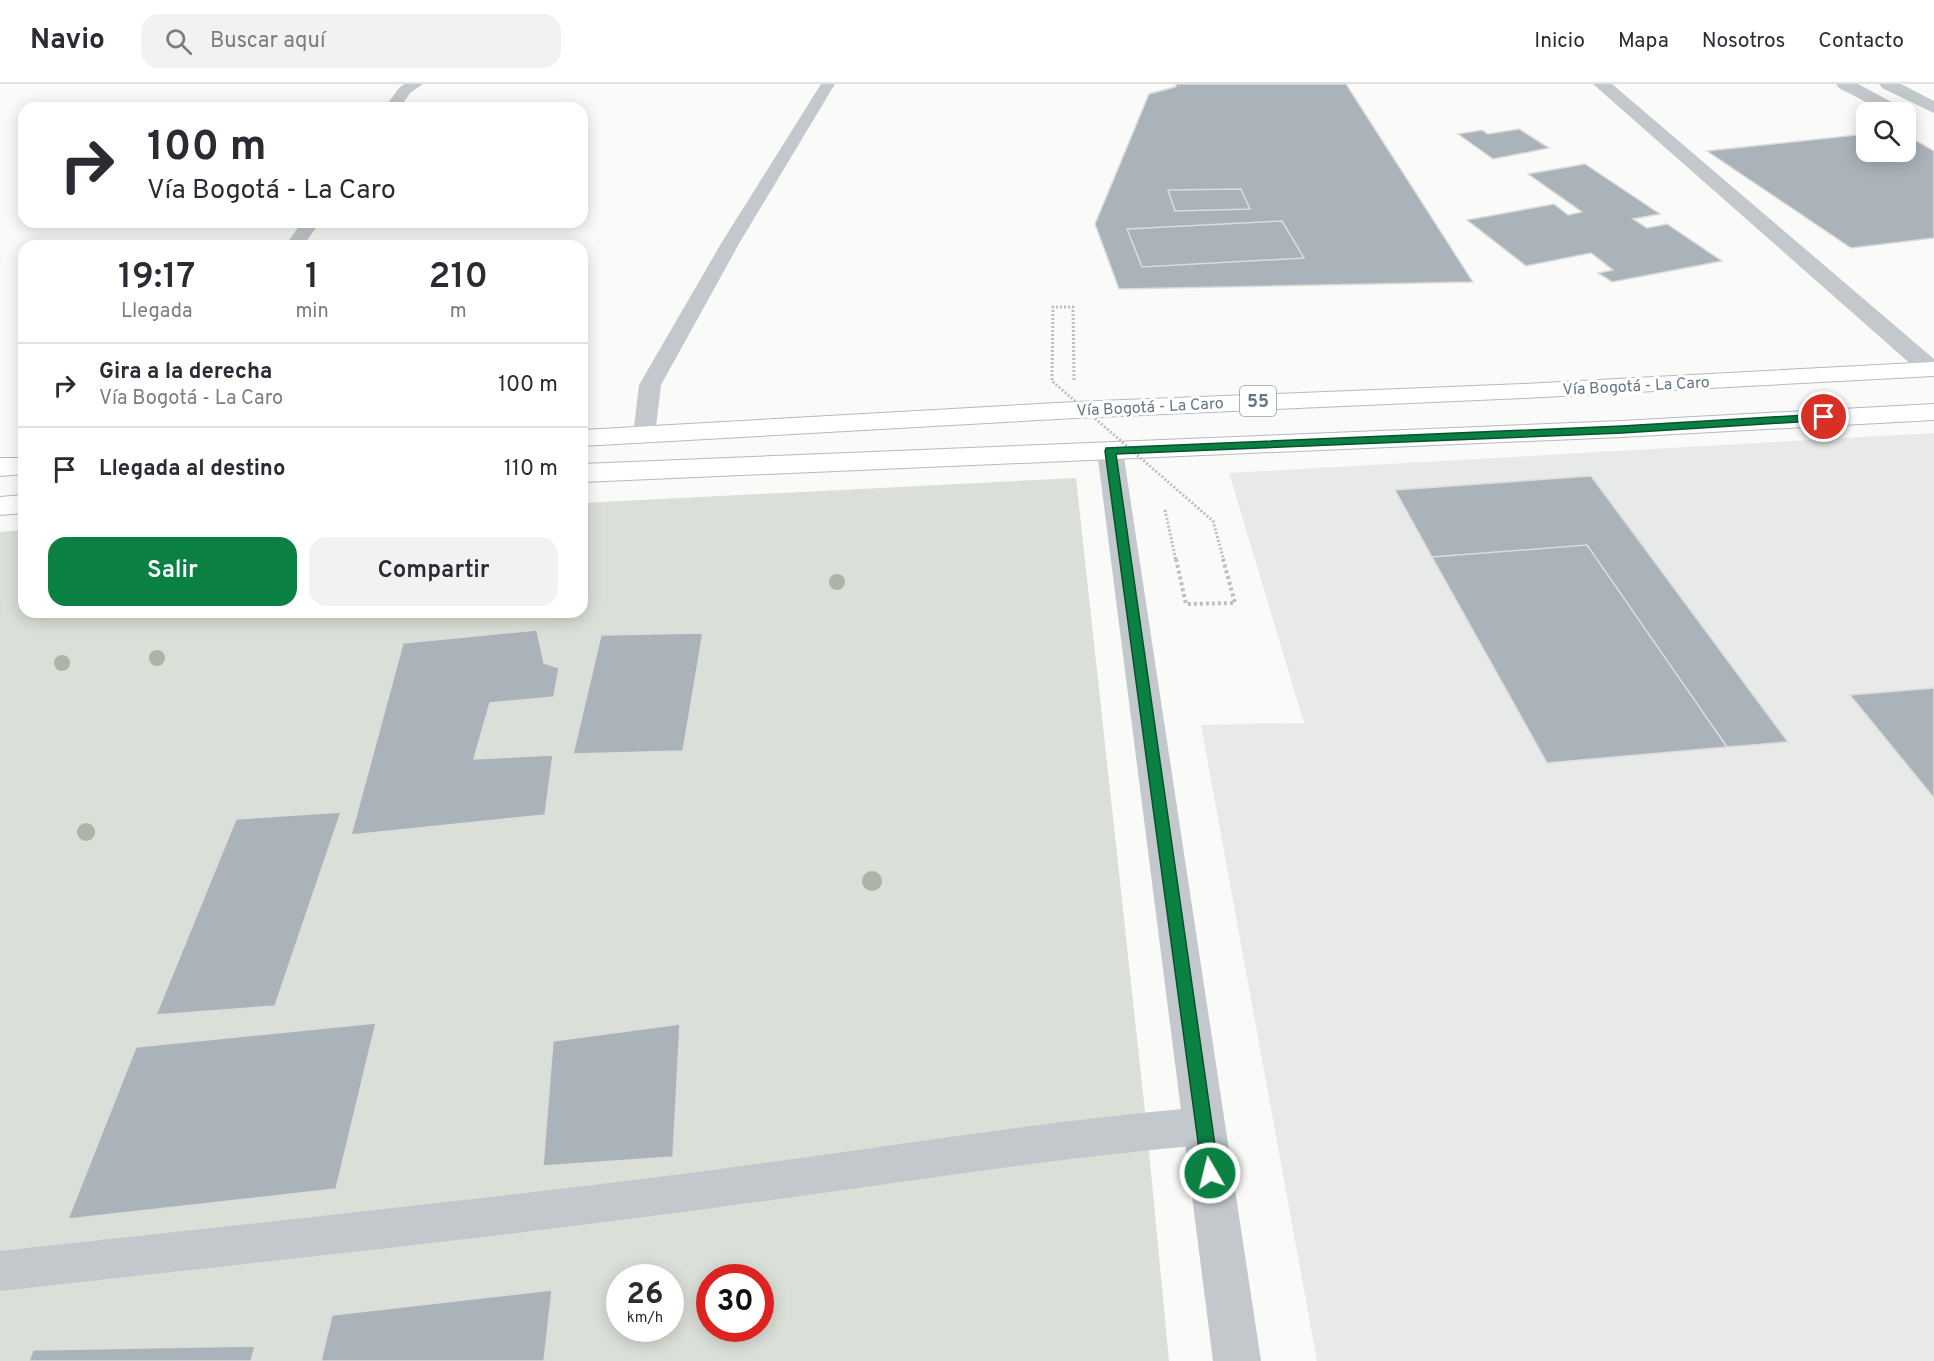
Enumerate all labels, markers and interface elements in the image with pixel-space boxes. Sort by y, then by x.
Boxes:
search box [141,14,561,68]
text: Navio [30,23,105,59]
icon: search [162,25,195,58]
text: Buscar aquí [210,28,325,55]
text: Inicio [1534,28,1585,55]
text: Mapa [1618,28,1669,55]
text: Nosotros [1702,28,1785,55]
text: Contacto [1818,28,1904,55]
map controls [1856,102,1916,162]
button: search [1856,102,1916,162]
text: 100 m [147,122,266,175]
icon: right [48,126,126,204]
text: Vía Bogotá - La Caro [147,174,396,208]
text: 19:17 [118,255,196,301]
text: 1 [305,255,319,301]
text: 210 [429,255,488,301]
text: Llegada [121,299,192,325]
text: min [295,299,329,325]
text: m [450,299,467,325]
text: Gira a la derecha [99,359,272,386]
icon: right [48,369,81,402]
text: 100 m [498,372,558,399]
street label: Vía Bogotá - La Caro [1562,373,1710,401]
text: Vía Bogotá - La Caro [99,386,283,412]
road number: 55 [1240,386,1276,416]
pin [1798,391,1849,442]
street label: Vía Bogotá - La Caro [1076,394,1224,422]
icon: arrive [1807,400,1840,433]
icon: arrive [48,453,81,486]
text: Llegada al destino [99,456,285,483]
text: 110 m [504,456,558,483]
button: Salir [48,537,297,606]
button: Compartir [309,537,558,606]
position arrow [1178,1141,1242,1205]
speed limit sign: 30 [696,1264,774,1342]
text: 26 [627,1277,663,1314]
text: km/h [627,1309,663,1328]

